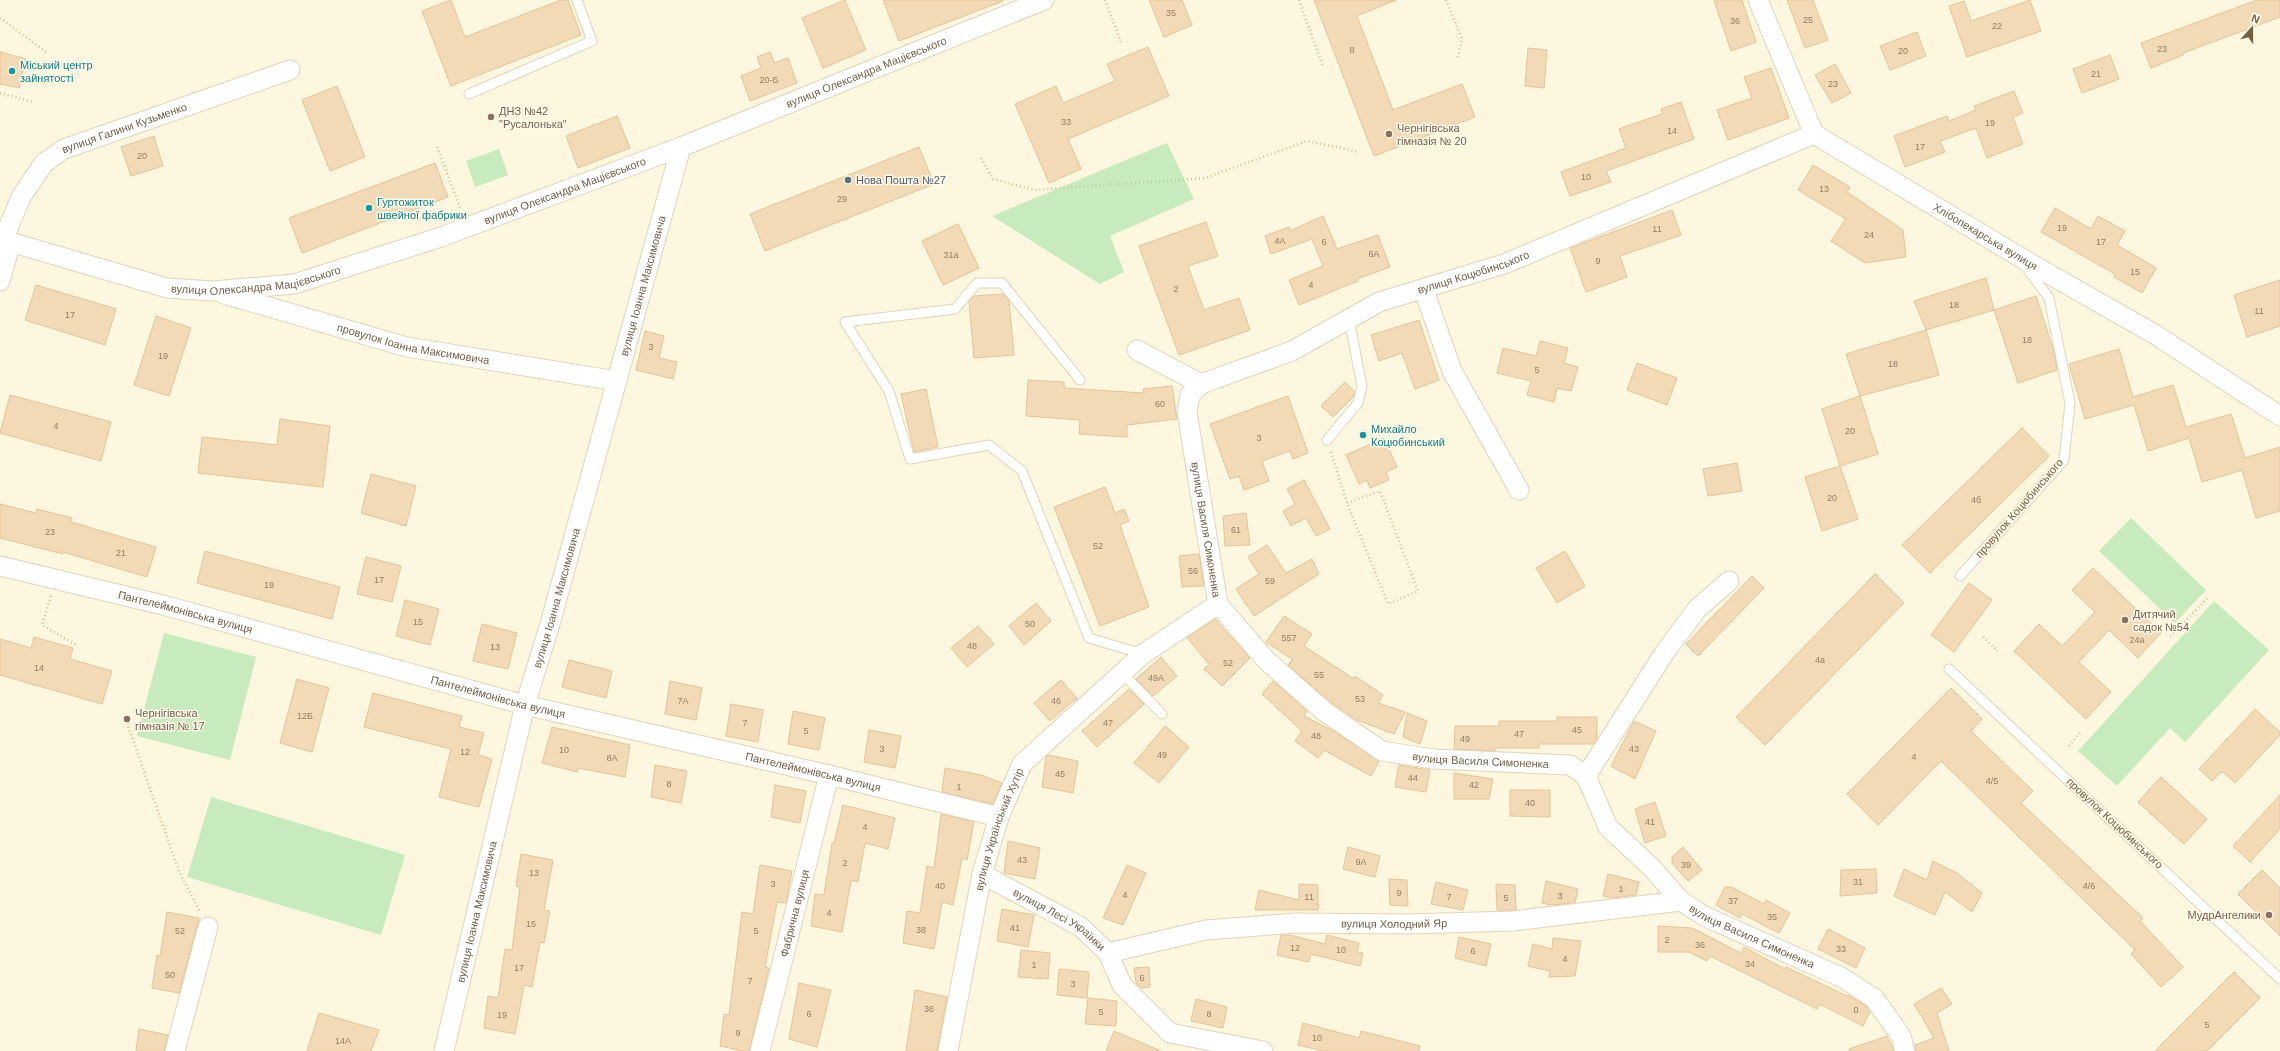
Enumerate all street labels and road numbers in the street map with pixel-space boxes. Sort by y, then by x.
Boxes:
street label: вулиця Олександра Мацієвського [784,34,948,110]
street label: вулиця Галини Кузьменко [60,101,188,155]
street label: вулиця Олександра Мацієвського [482,155,647,226]
street label: Хлібопекарська вулиця [1931,201,2040,272]
street label: вулиця Іоанна Максимовича [618,213,668,357]
street label: вулиця Коцюбинського [1416,248,1531,296]
street label: вулиця Олександра Мацієвського [171,264,342,297]
street label: провулок Іоанна Максимовича [336,321,491,366]
street label: провулок Коцюбинського [1973,456,2065,560]
street label: вулиця Василя Симоненка [1189,461,1223,599]
street label: вулиця Іоанна Максимовича [531,526,582,669]
street label: Пантелеймонівська вулиця [117,588,254,635]
street label: Пантелеймонівська вулиця [429,673,567,720]
street label: Пантелеймонівська вулиця [744,750,882,794]
street label: вулиця Василя Симоненка [1412,750,1550,770]
street label: вулиця Український Хутір [973,766,1026,892]
street label: провулок Коцюбинського [2064,775,2166,871]
street label: вулиця Іоанна Максимовича [454,839,499,984]
street label: Фабрична вулиця [778,868,811,958]
street label: вулиця Лесі Українки [1011,886,1108,953]
street label: вулиця Василя Симоненка [1687,902,1817,971]
street label: вулиця Холодний Яр [1341,917,1447,930]

